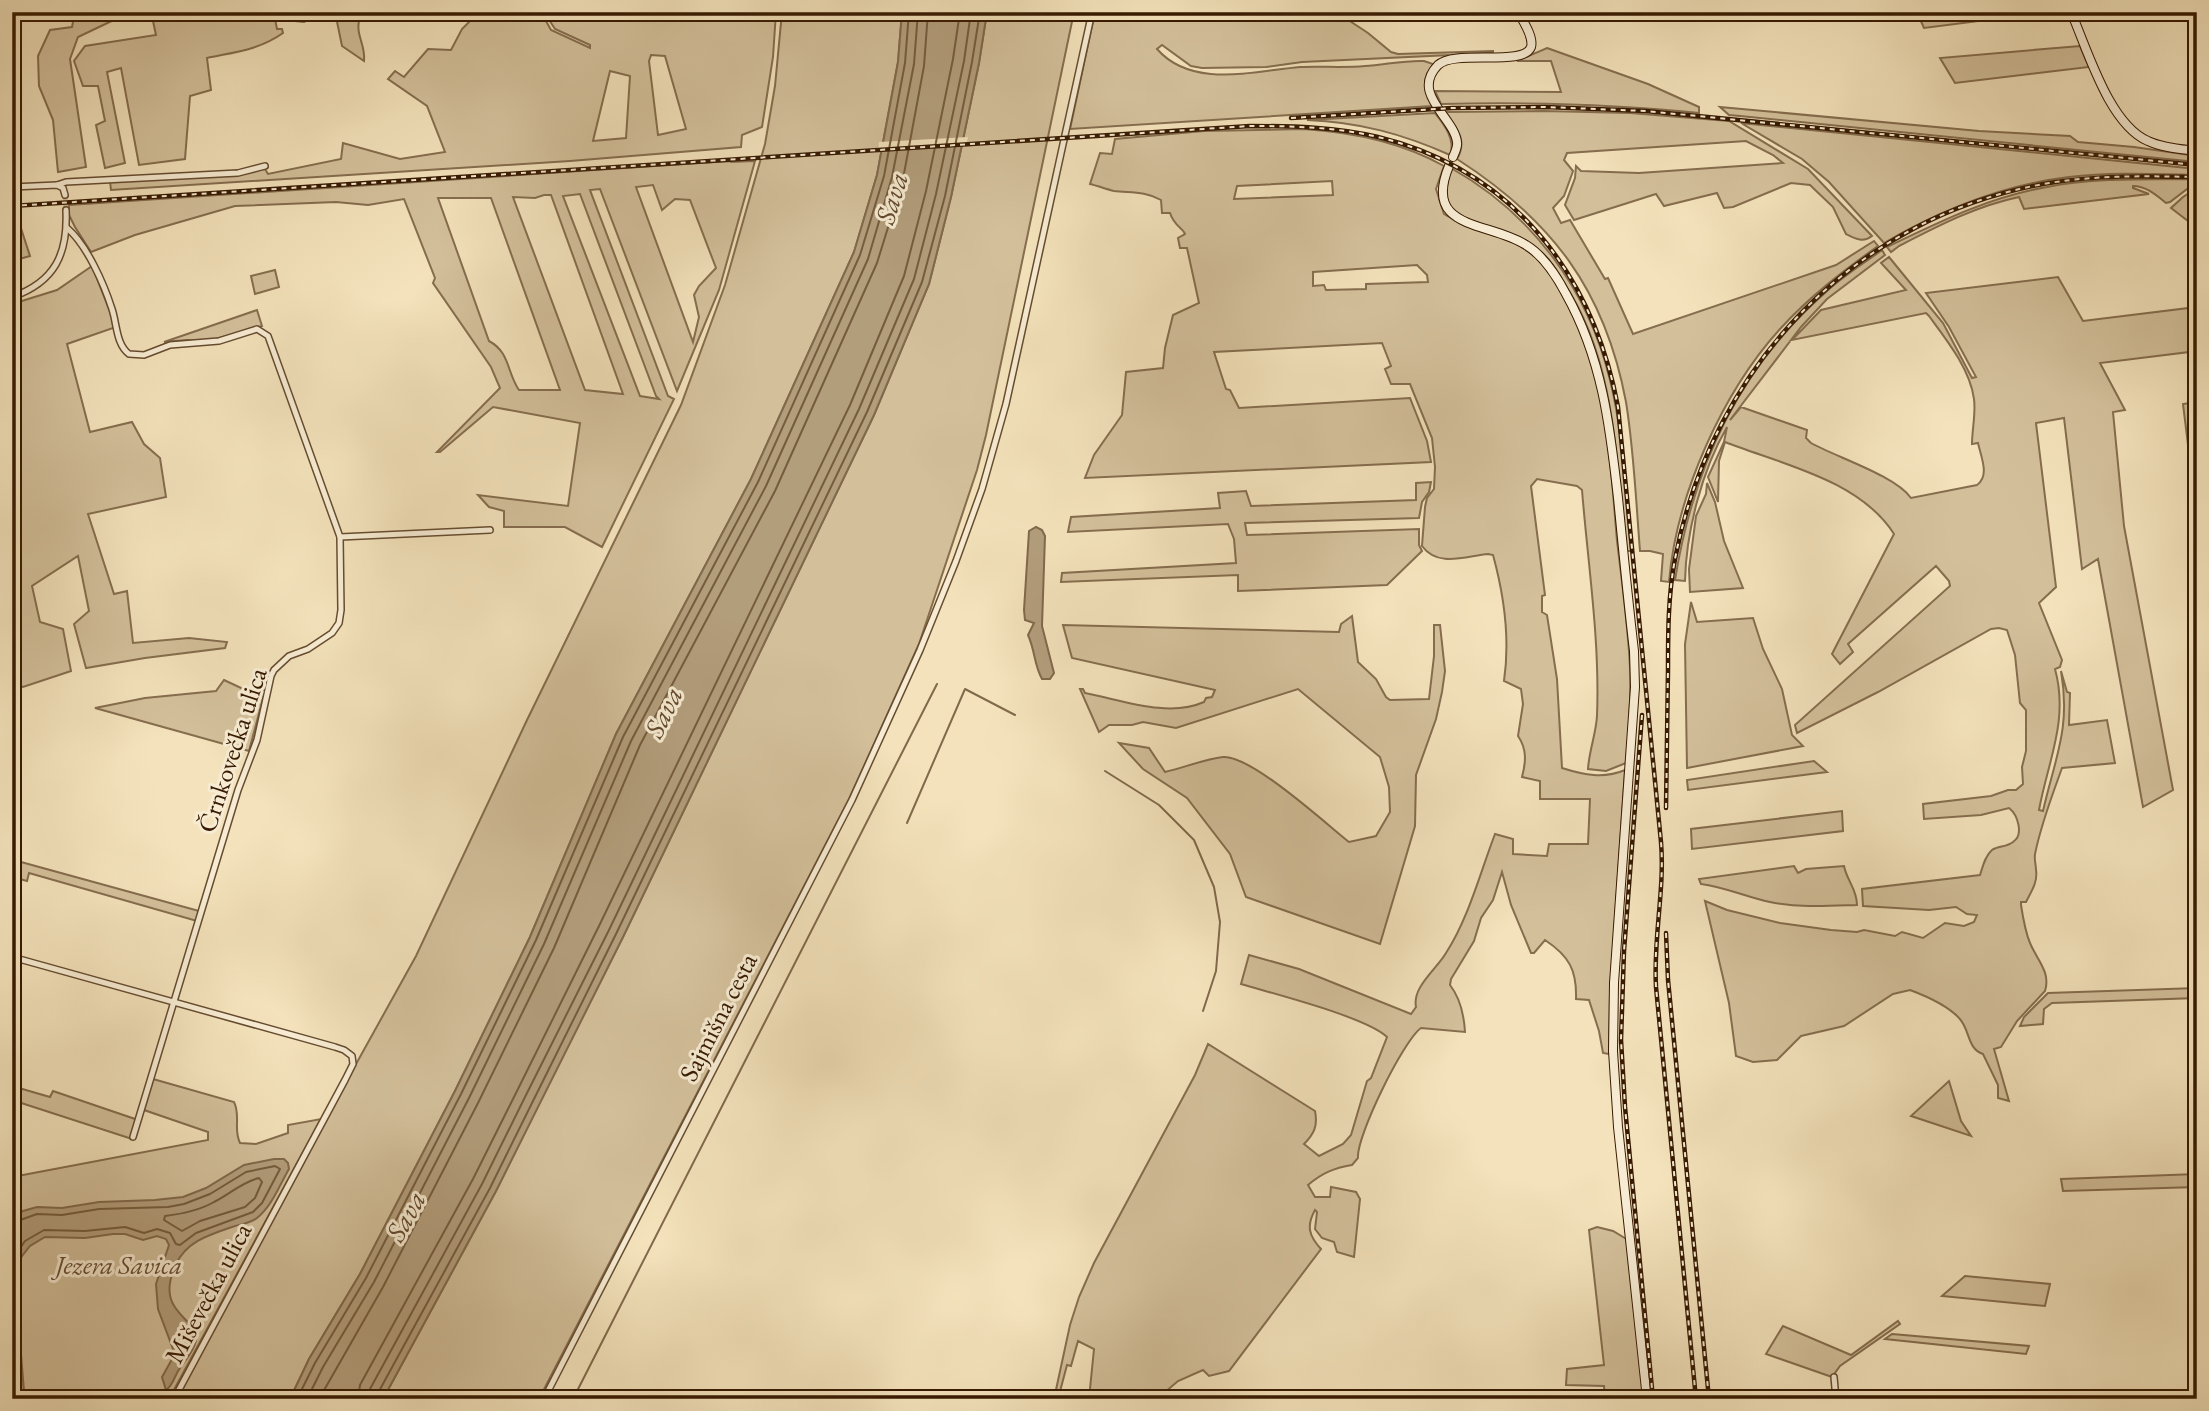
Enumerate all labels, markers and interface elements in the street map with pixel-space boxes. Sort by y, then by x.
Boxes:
water label: Sava [866,168,916,229]
street label: Črnkovečka ulica [189,663,275,837]
water label: Sava [635,681,691,744]
street label: Sajmišna cesta [671,947,765,1087]
water label: Sava [376,1185,433,1248]
street label: Miševečka ulica [157,1216,259,1369]
park label: Jezera Savica [51,1248,182,1282]

